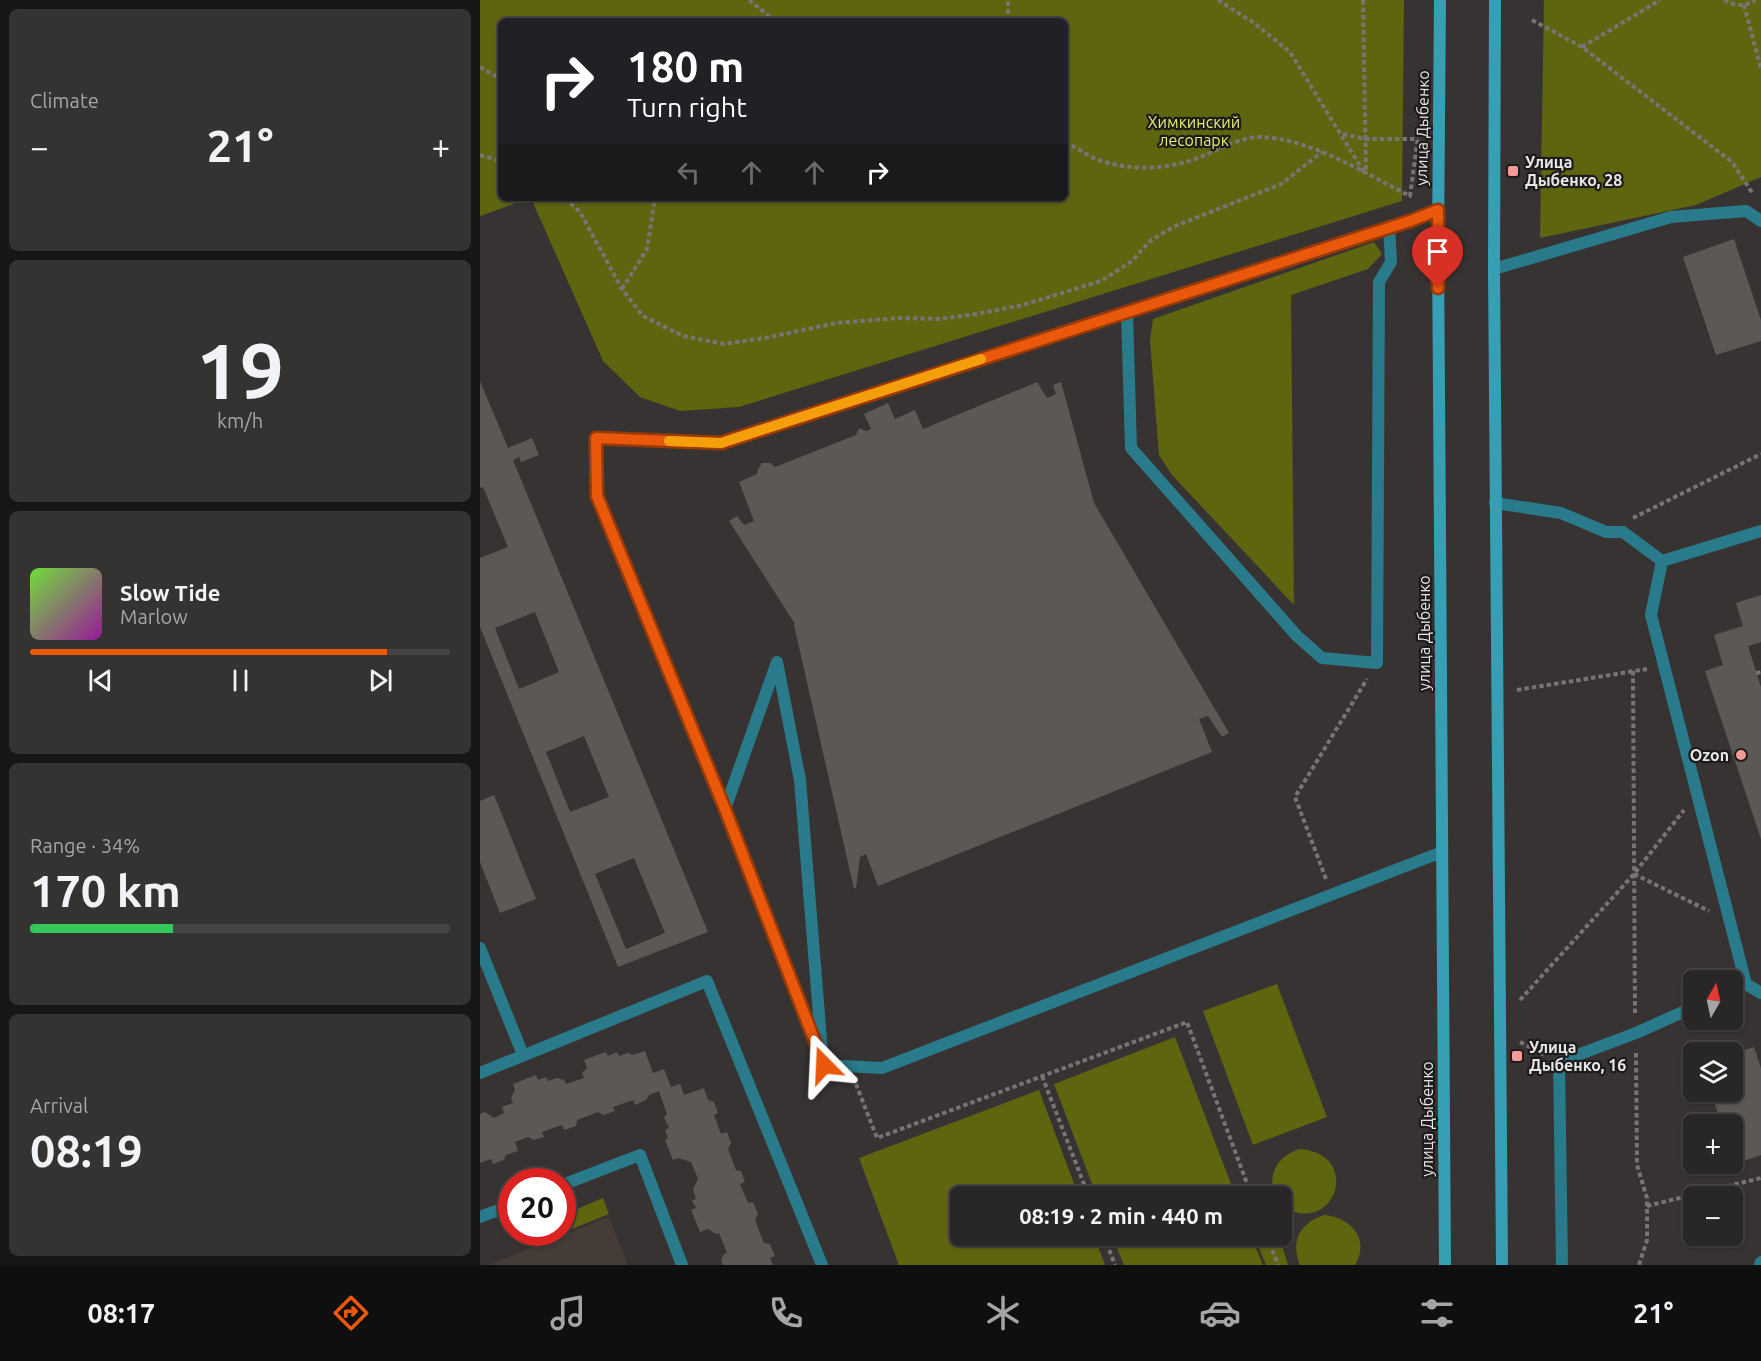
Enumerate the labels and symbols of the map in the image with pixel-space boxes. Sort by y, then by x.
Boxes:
street label: улица Дыбенко [1412,70,1432,186]
park label: Химкинский лесопарк [1148,113,1240,149]
place label: Улица Дыбенко, 28 [1525,153,1622,189]
marker: Улица Дыбенко, 28 [1506,164,1520,178]
pin [1412,226,1463,288]
street label: улица Дыбенко [1415,575,1433,691]
place label: Ozon [1690,746,1729,764]
marker: Ozon [1734,748,1748,762]
north arrow [1683,970,1743,1030]
position arrow [792,1033,856,1097]
place label: Улица Дыбенко, 16 [1529,1038,1626,1074]
marker: Улица Дыбенко, 16 [1510,1049,1524,1063]
street label: улица Дыбенко [1418,1061,1436,1177]
speed limit sign: 20 [498,1168,576,1246]

